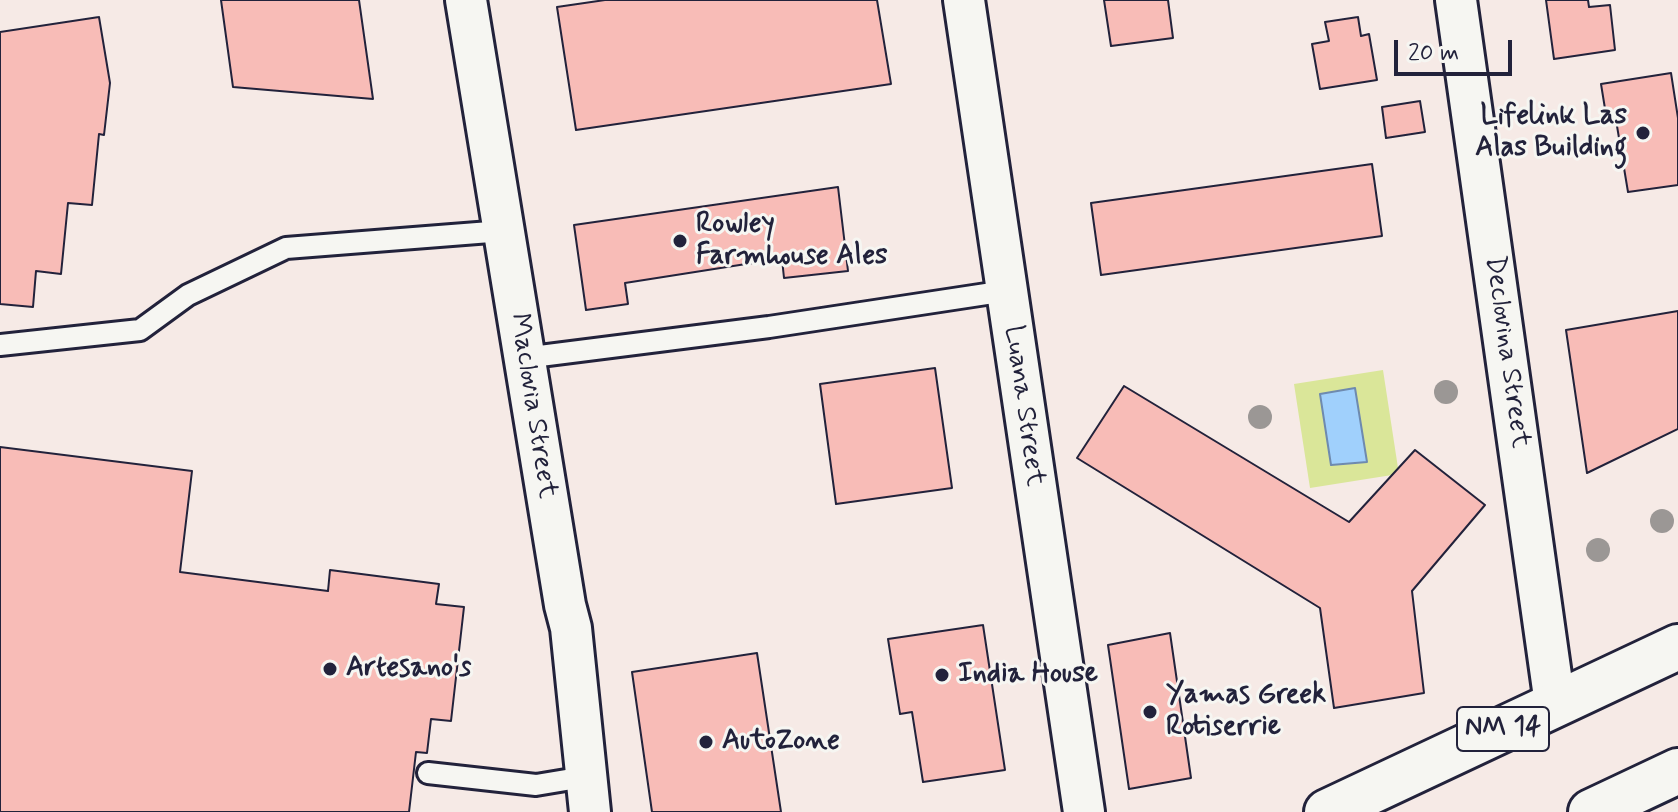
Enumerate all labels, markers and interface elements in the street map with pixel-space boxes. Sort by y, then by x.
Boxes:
scale bar [1398,24,1516,74]
text: 20 m [1408,38,1459,69]
place label: Lifelink Las Alas Building [1475,100,1627,166]
marker: Lifelink Las Alas Building [1634,124,1652,142]
place label: Rowley Farmhouse Ales [696,208,888,274]
marker: Rowley Farmhouse Ales [671,232,689,250]
street label: Declovina Street [1476,254,1536,450]
street label: Maclovia Street [501,311,563,501]
street label: Luana Street [995,323,1051,489]
place label: Artesano's [346,652,471,686]
place label: India House [958,658,1098,692]
marker: Artesano's [321,660,339,678]
marker: India House [933,666,951,684]
place label: Yamas Greek Rotiserrie [1166,679,1326,745]
marker: Yamas Greek Rotiserrie [1141,703,1159,721]
road number: NM 14 [1457,707,1549,751]
place label: AutoZone [722,725,840,759]
marker: AutoZone [697,733,715,751]

